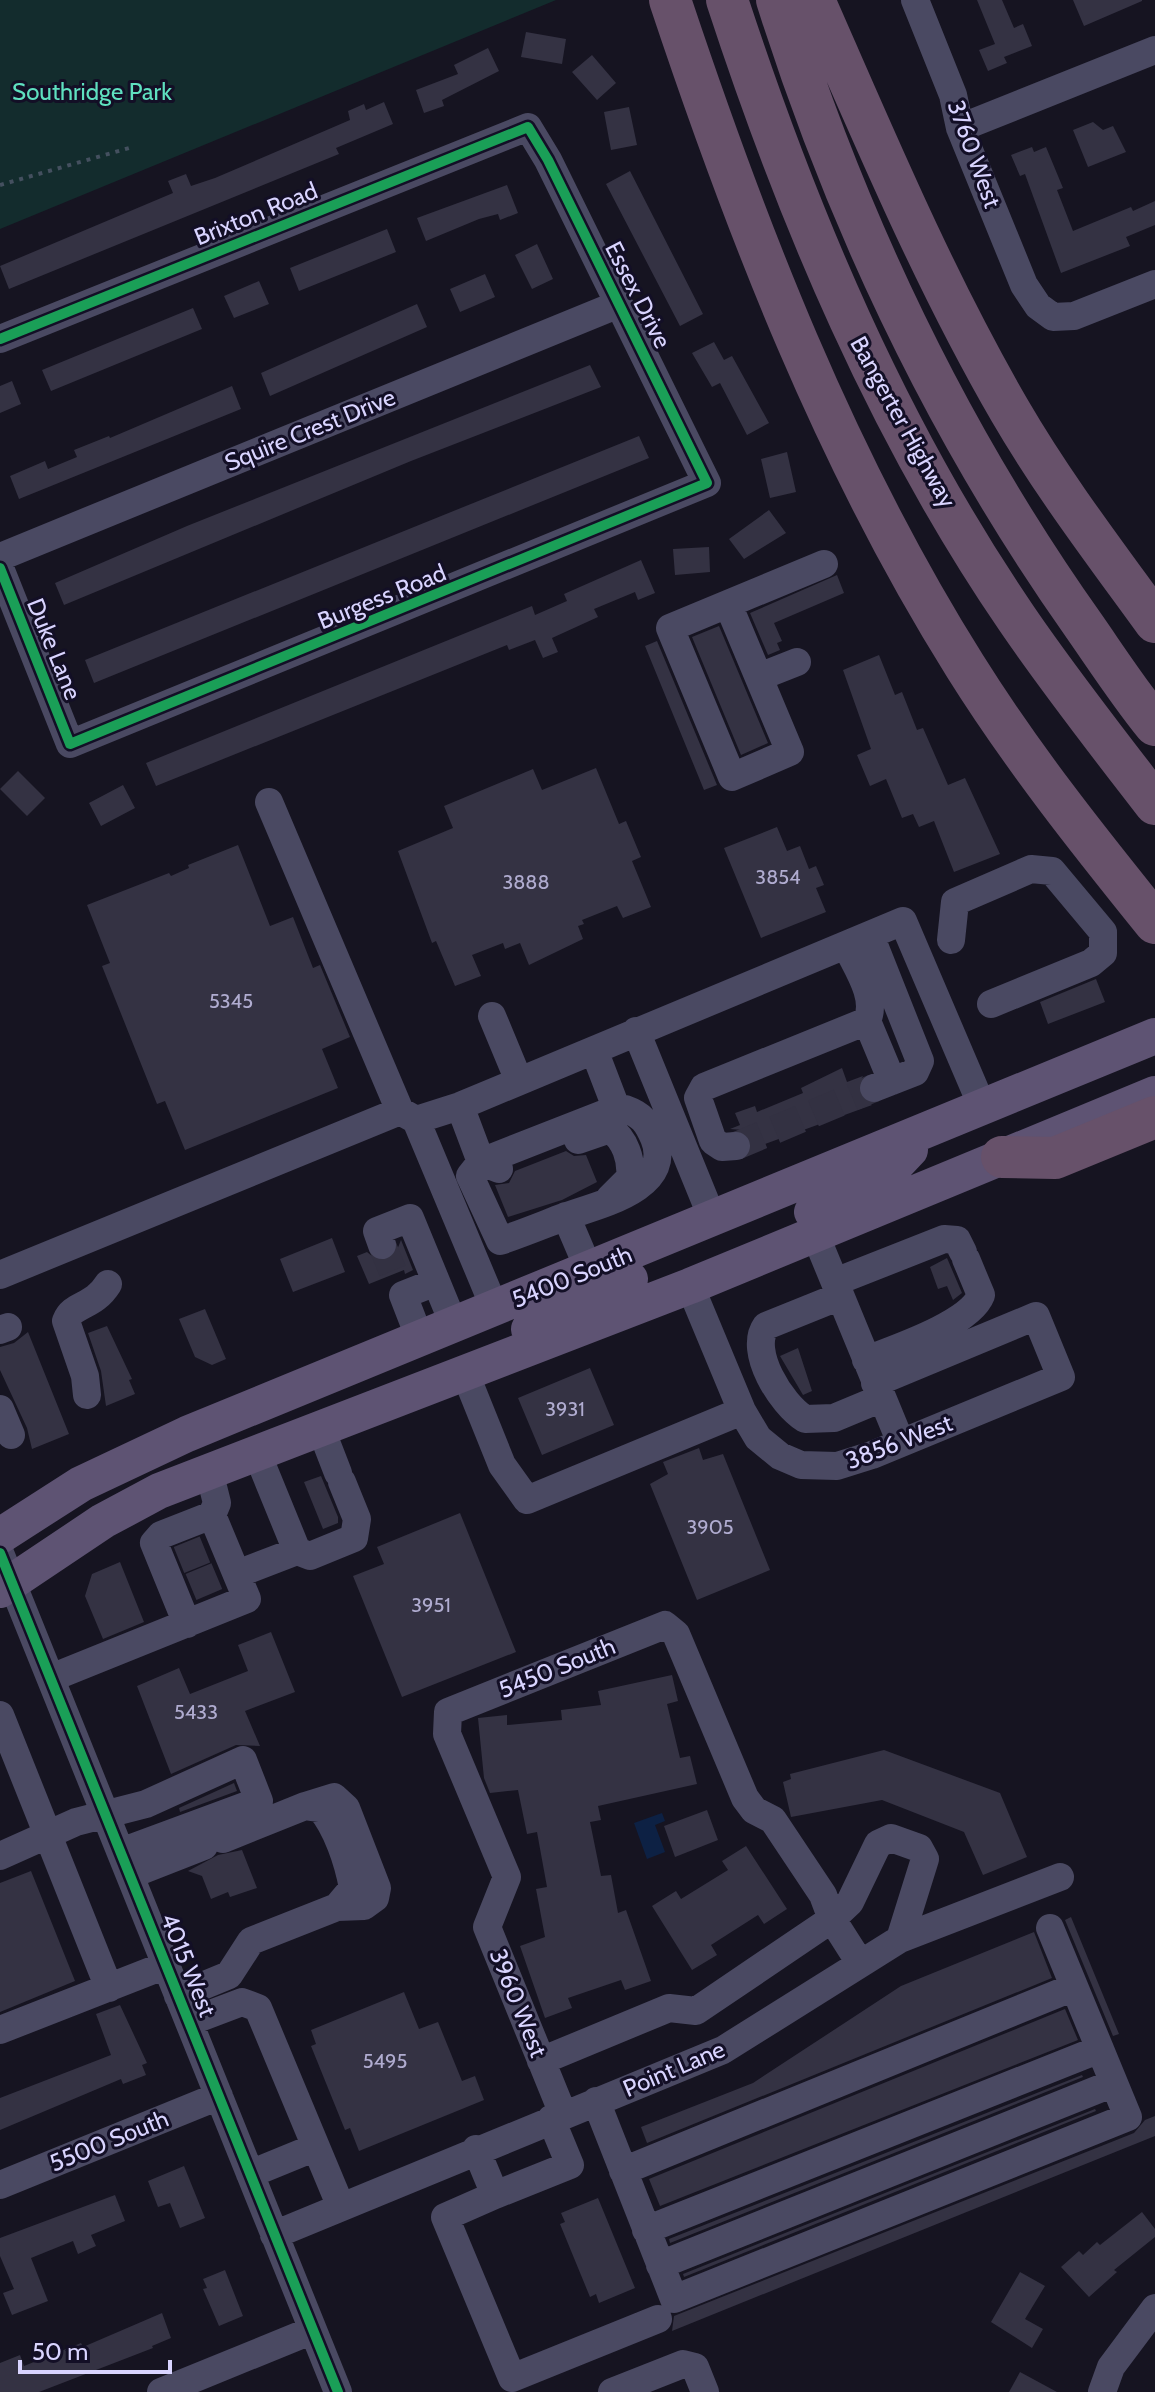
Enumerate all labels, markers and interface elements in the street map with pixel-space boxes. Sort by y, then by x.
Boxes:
park label: Southridge Park [12,77,172,106]
street label: 3760 West [942,96,1007,212]
street label: Brixton Road [190,176,322,251]
street label: Essex Drive [599,237,678,353]
street label: Bangerter Highway [844,331,963,512]
street label: Squire Crest Drive [220,382,399,477]
street label: Burgess Road [313,558,450,635]
street label: Duke Lane [21,594,88,704]
house number: 3854 [755,865,801,889]
house number: 3888 [502,870,550,894]
house number: 5345 [209,989,253,1013]
street label: 5400 South [508,1239,636,1314]
house number: 3931 [545,1397,585,1421]
street label: 3856 West [842,1408,956,1475]
house number: 3905 [687,1515,733,1539]
house number: 3951 [411,1593,451,1617]
street label: 5450 South [494,1631,619,1704]
house number: 5433 [174,1700,218,1724]
street label: 4015 West [155,1909,222,2021]
street label: 3960 West [484,1944,553,2061]
street label: Point Lane [619,2034,729,2103]
house number: 5495 [363,2049,407,2073]
street label: 5500 South [45,2104,173,2178]
scale bar [20,2324,170,2374]
text: 50 m [32,2337,88,2366]

